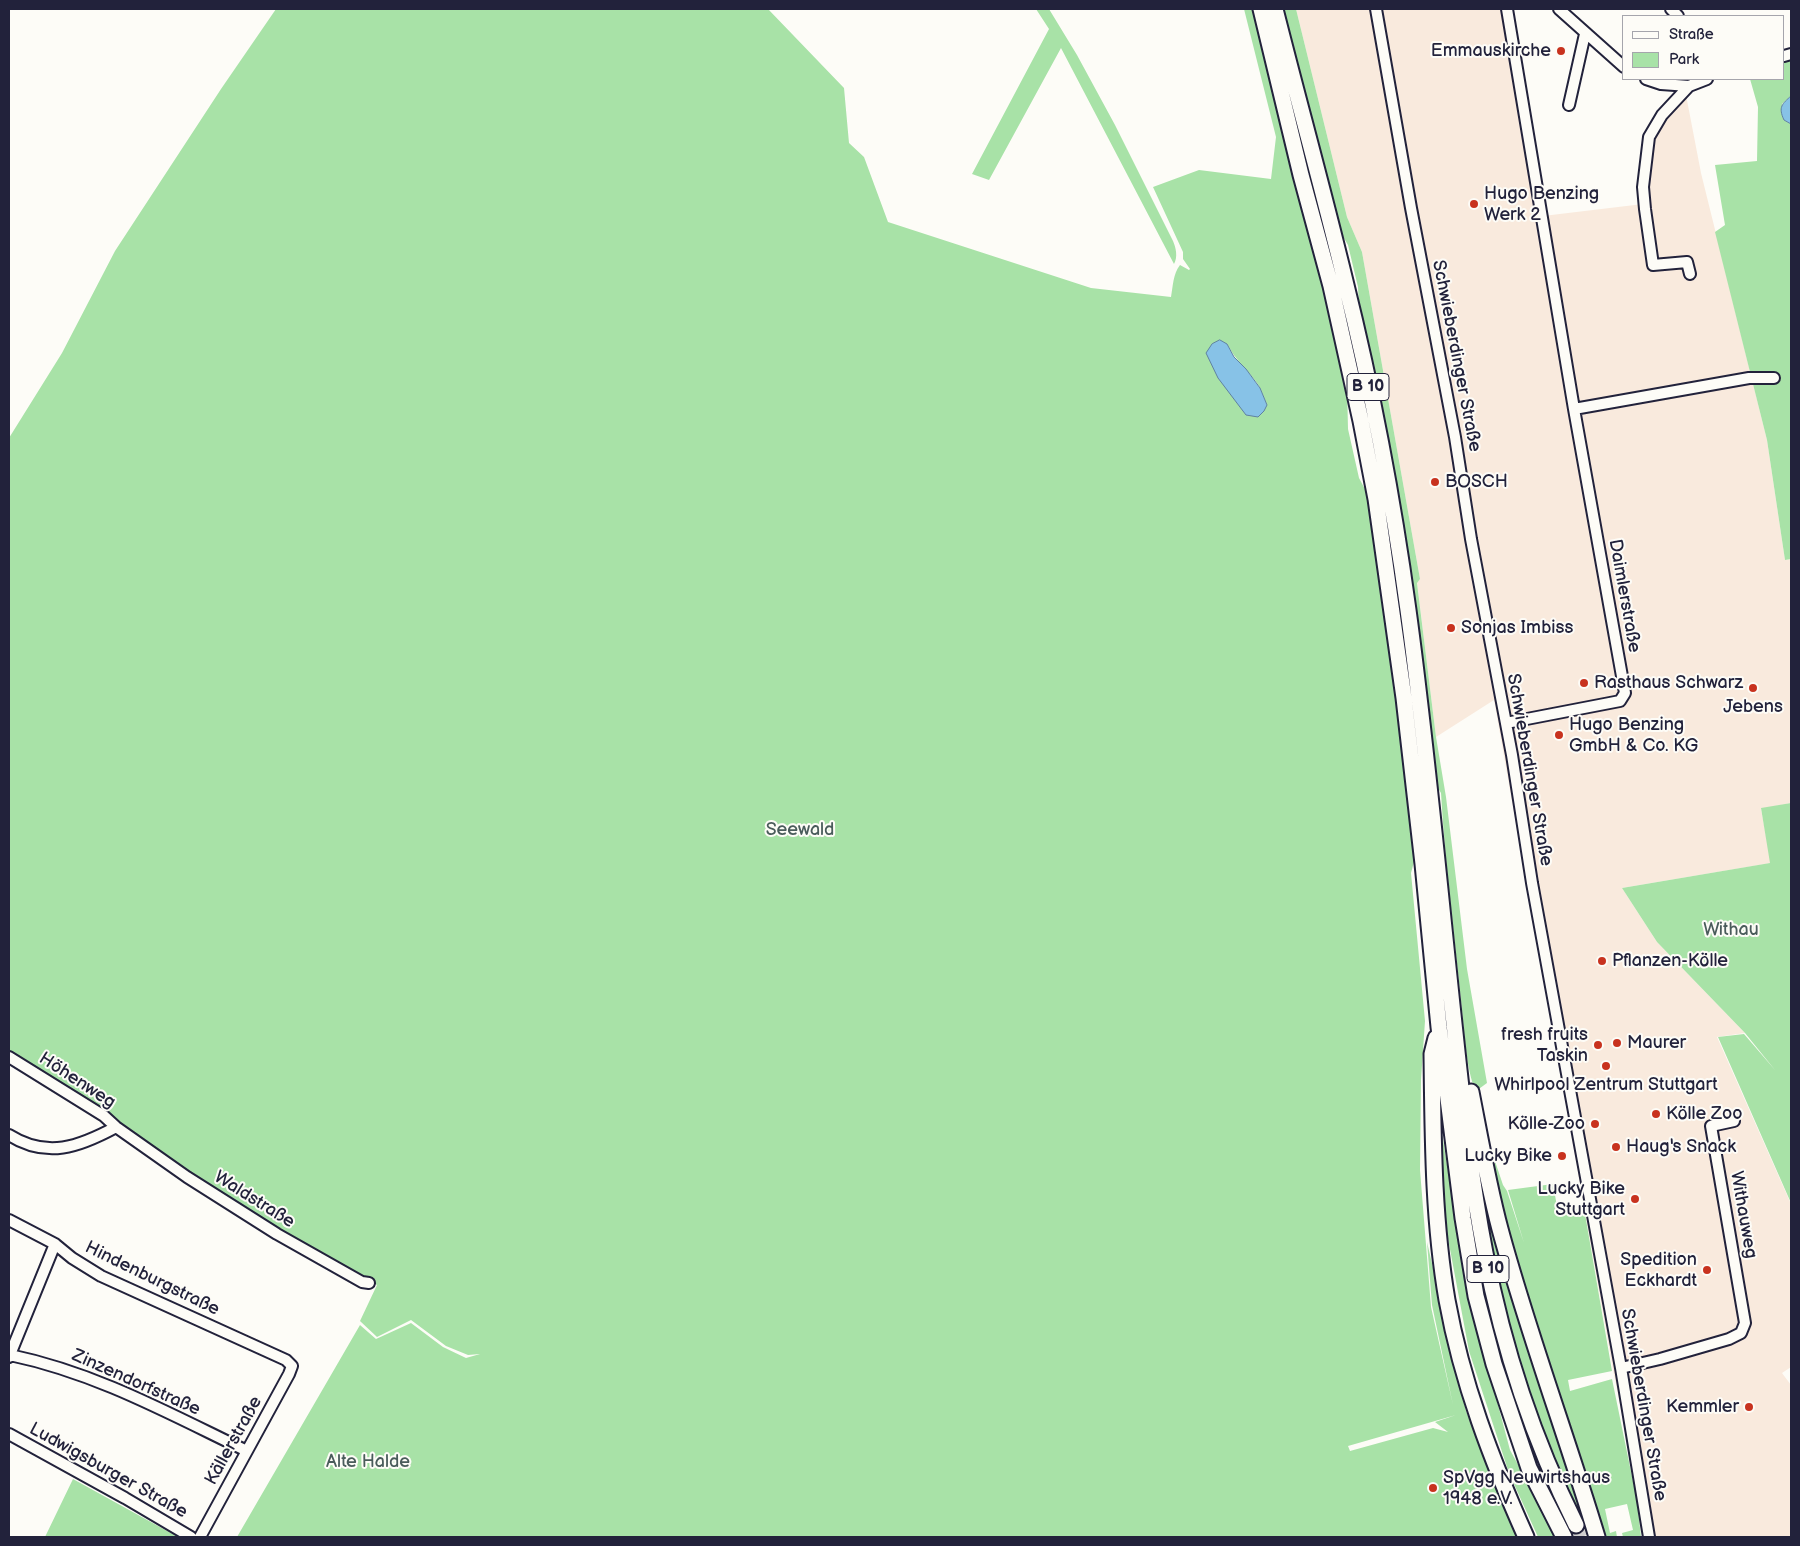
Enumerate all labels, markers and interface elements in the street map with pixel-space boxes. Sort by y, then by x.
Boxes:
legend [1622,15,1785,80]
text: Straße [1669,25,1714,44]
place label: Emmauskirche [1431,40,1551,62]
marker: Emmauskirche [1555,45,1567,57]
text: Park [1669,50,1699,69]
place label: Hugo Benzing Werk 2 [1484,183,1599,225]
marker: Hugo Benzing Werk 2 [1468,198,1480,210]
street label: Schwieberdinger Straße [1427,258,1485,454]
road number: B 10 [1347,374,1389,401]
place label: BOSCH [1445,471,1508,493]
marker: BOSCH [1429,476,1441,488]
street label: Daimlerstraße [1603,538,1645,654]
place label: Sonjas Imbiss [1461,617,1573,639]
marker: Sonjas Imbiss [1445,622,1457,634]
street label: Schwieberdinger Straße [1501,672,1557,868]
place label: Rasthaus Schwarz [1594,672,1743,694]
marker: Rasthaus Schwarz [1578,677,1590,689]
marker: Jebens [1747,682,1759,694]
place label: Jebens [1723,696,1783,718]
place label: Hugo Benzing GmbH & Co. KG [1569,714,1698,756]
marker: Hugo Benzing GmbH & Co. KG [1553,729,1565,741]
park label: Seewald [766,819,834,841]
park label: Withau [1703,919,1759,941]
place label: Pflanzen-Kölle [1612,950,1728,972]
marker: Pflanzen-Kölle [1596,955,1608,967]
place label: fresh fruits Taskin [1501,1024,1588,1066]
place label: Maurer [1627,1032,1686,1054]
marker: Maurer [1611,1037,1623,1049]
marker: fresh fruits Taskin [1592,1039,1604,1051]
street label: Höhenweg [35,1048,119,1114]
marker: Whirlpool Zentrum Stuttgart [1600,1060,1612,1072]
place label: Whirlpool Zentrum Stuttgart [1494,1074,1718,1096]
place label: Kölle Zoo [1666,1103,1742,1125]
marker: Kölle Zoo [1650,1108,1662,1120]
place label: Kölle-Zoo [1508,1113,1585,1135]
marker: Kölle-Zoo [1589,1118,1601,1130]
place label: Haug's Snack [1626,1136,1736,1158]
marker: Haug's Snack [1610,1141,1622,1153]
place label: Lucky Bike [1464,1145,1552,1167]
marker: Lucky Bike [1556,1150,1568,1162]
street label: Waldstraße [210,1167,298,1233]
street label: Withauweg [1725,1170,1761,1260]
place label: Lucky Bike Stuttgart [1537,1178,1625,1220]
marker: Lucky Bike Stuttgart [1629,1193,1641,1205]
street label: Hindenburgstraße [81,1237,223,1321]
place label: Spedition Eckhardt [1620,1249,1697,1292]
road number: B 10 [1467,1256,1509,1282]
marker: Spedition Eckhardt [1701,1264,1713,1276]
street label: Schwieberdinger Straße [1615,1307,1671,1503]
street label: Zinzendorfstraße [69,1345,203,1421]
street label: Källerstraße [201,1393,267,1489]
place label: Kemmler [1666,1396,1739,1418]
marker: Kemmler [1743,1401,1755,1413]
street label: Ludwigsburger Straße [25,1419,191,1523]
park label: Alte Halde [326,1451,410,1473]
place label: SpVgg Neuwirtshaus 1948 e.V. [1443,1467,1610,1510]
marker: SpVgg Neuwirtshaus 1948 e.V. [1427,1482,1439,1494]

